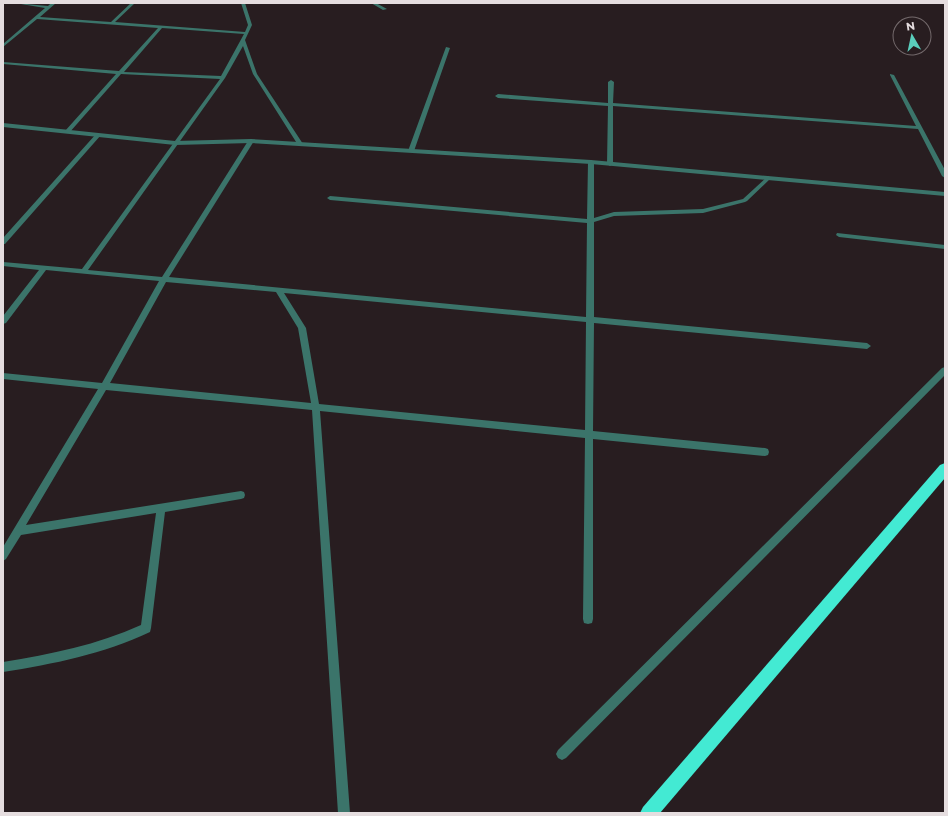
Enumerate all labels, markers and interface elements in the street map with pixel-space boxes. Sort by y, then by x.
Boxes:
north arrow [892,16,932,56]
text: N [905,19,916,34]

